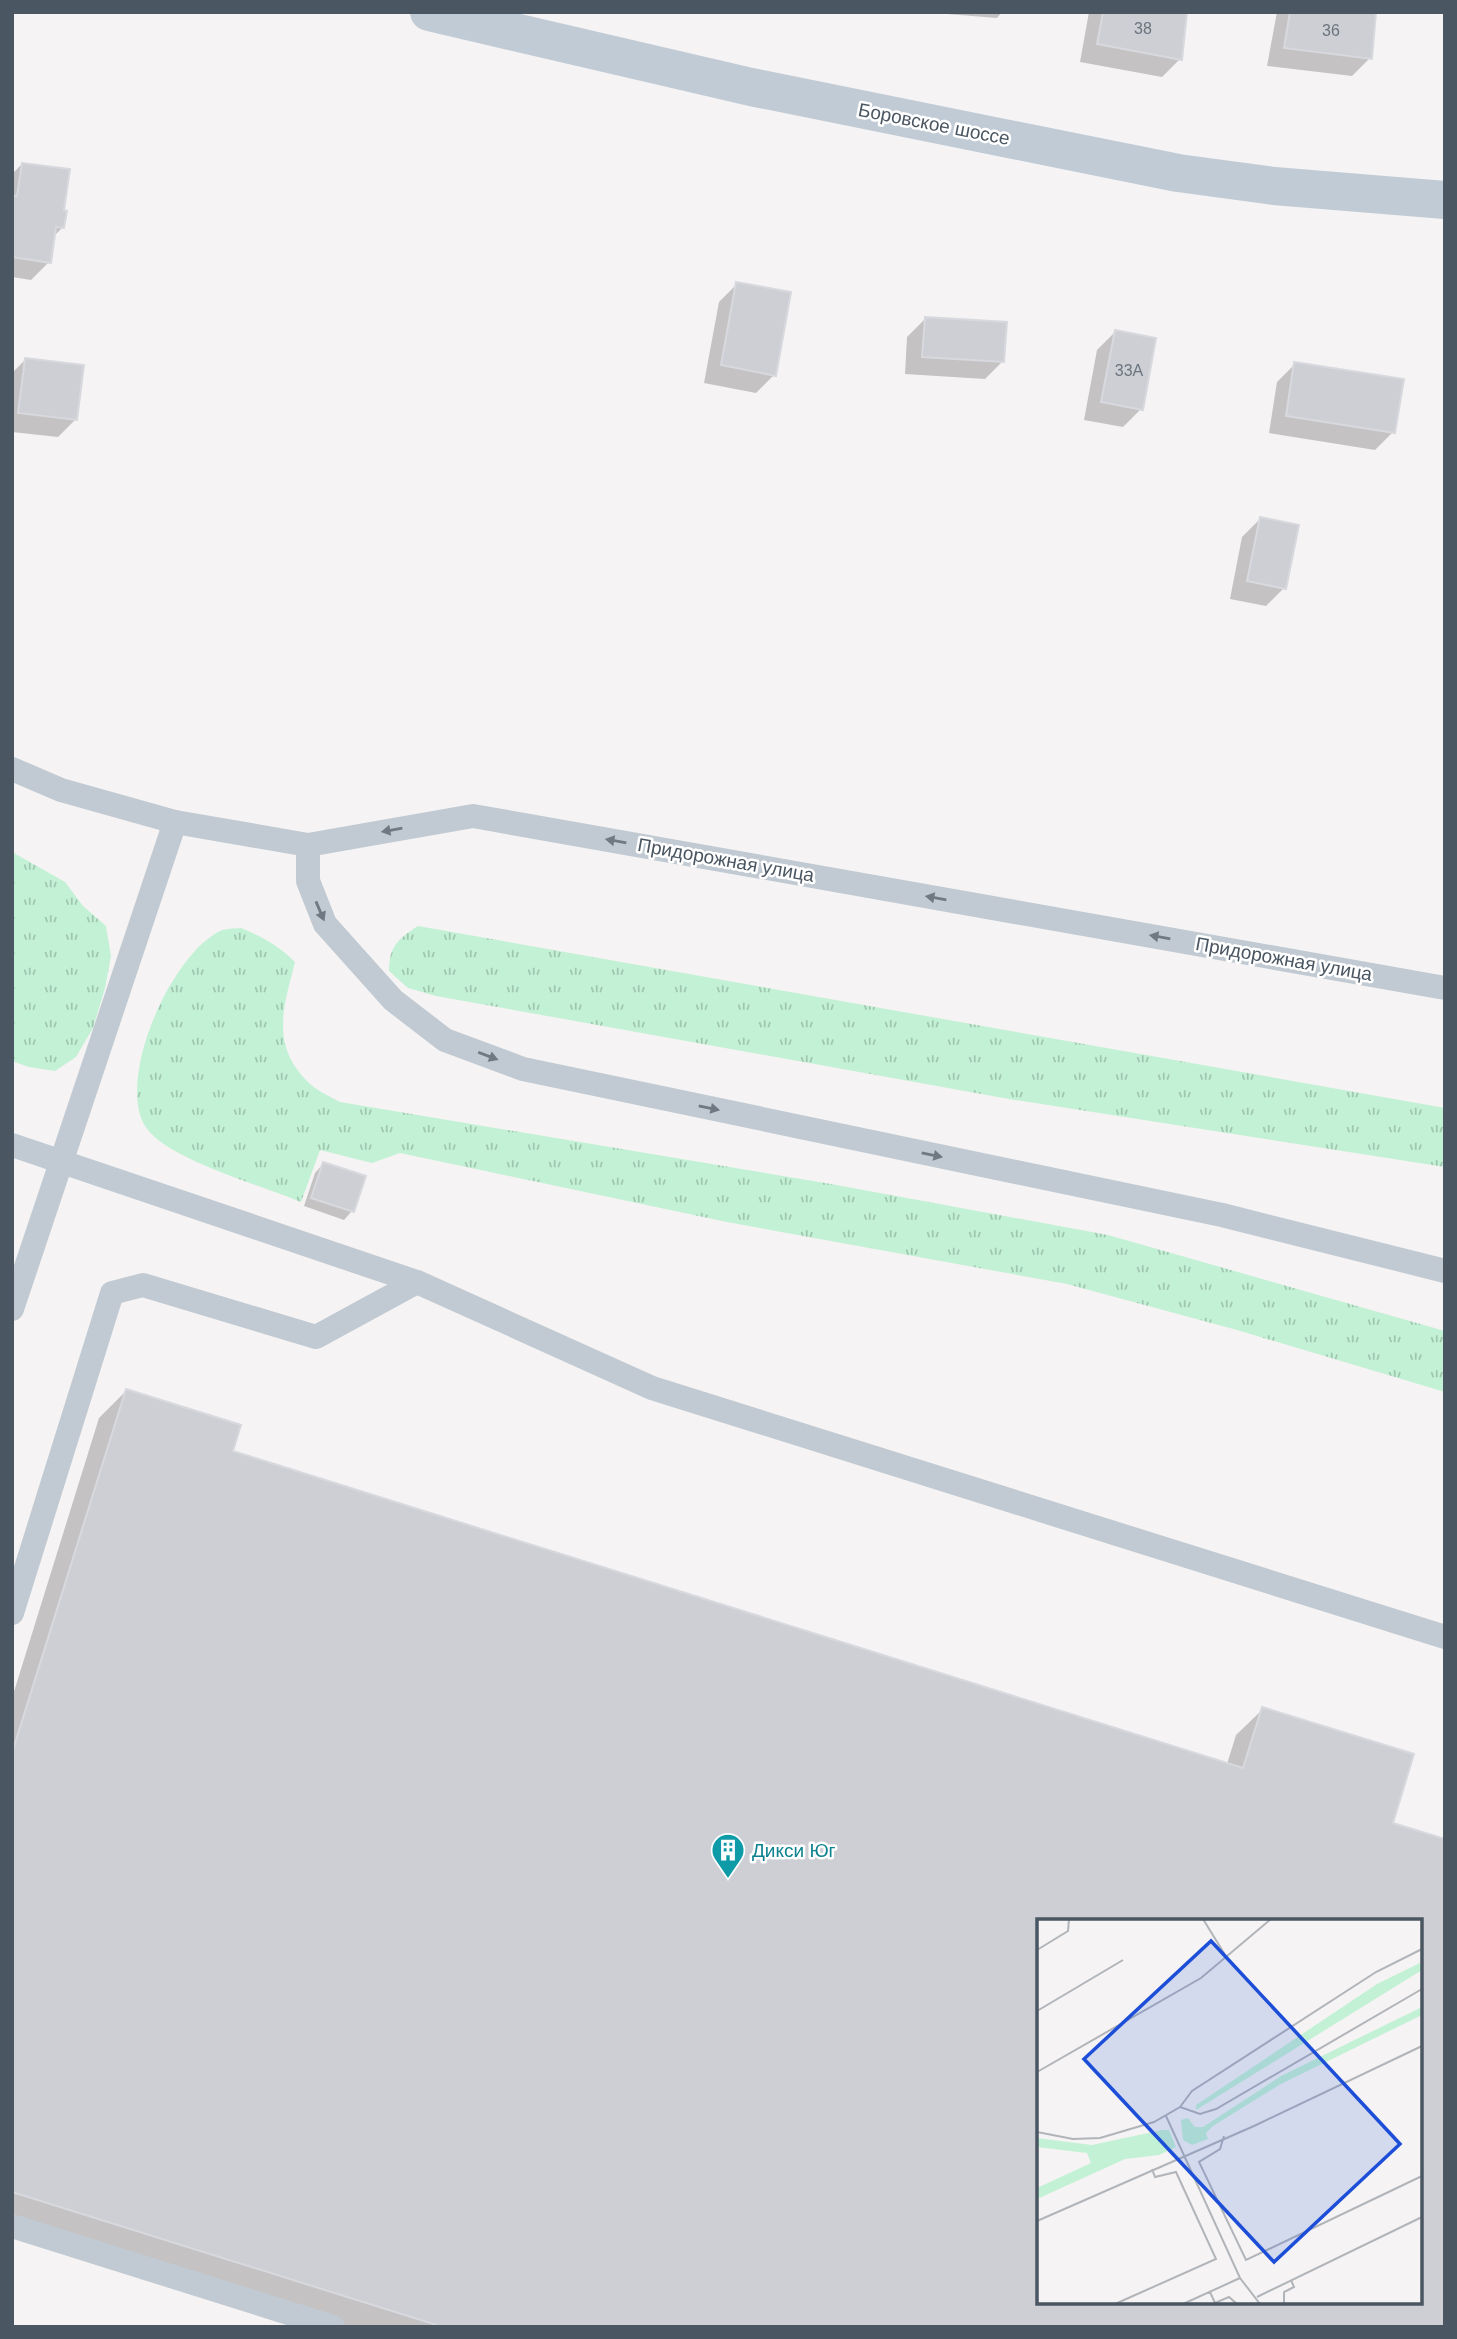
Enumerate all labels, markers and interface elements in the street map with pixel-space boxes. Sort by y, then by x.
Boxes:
house number: 38 [1134,20,1152,37]
house number: 36 [1322,22,1340,39]
street label: Боровское шоссе [856,99,1012,149]
house number: 33А [1115,362,1144,379]
one-way arrow [381,825,403,836]
street label: Придорожная улица [636,834,816,886]
one-way arrow [605,835,627,846]
one-way arrow [925,892,947,903]
one-way arrow [315,900,326,921]
one-way arrow [1149,931,1171,942]
street label: Придорожная улица [1194,933,1374,985]
one-way arrow [477,1051,498,1062]
one-way arrow [698,1102,720,1113]
one-way arrow [921,1149,943,1160]
building icon: Дикси Юг [709,1831,747,1880]
place label: Дикси Юг [752,1840,836,1861]
inset map [1037,1919,1422,2304]

